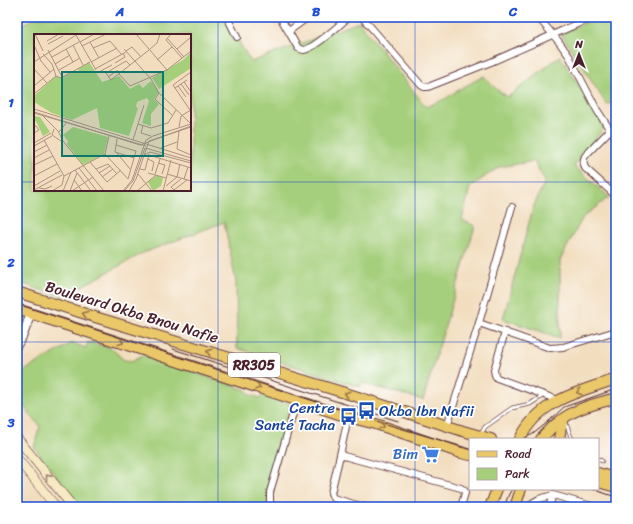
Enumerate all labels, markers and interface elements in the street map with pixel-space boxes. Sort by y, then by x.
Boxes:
text: A [115,0,124,23]
text: B [312,0,321,23]
text: C [508,0,518,23]
inset map [34,34,191,191]
north arrow [559,34,599,74]
text: N [574,35,583,54]
text: 1 [8,91,14,114]
text: 2 [6,251,15,274]
street label: Boulevard Okba Bnou Nafie [42,273,222,351]
one-way arrow [81,310,88,318]
one-way arrow [117,338,124,346]
one-way arrow [206,348,213,357]
road number: RR305 [228,353,280,377]
one-way arrow [254,382,261,391]
one-way arrow [576,387,583,395]
one-way arrow [343,390,350,399]
place label: Centre Santé Tacha [255,395,335,438]
place label: Okba Ibn Nafii [379,398,475,424]
bus stop icon: Okba Ibn Nafii [356,401,376,421]
bus stop icon: Centre Santé Tacha [338,407,358,427]
text: 3 [6,411,15,434]
one-way arrow [378,421,385,430]
legend [469,438,599,490]
place label: Bim [393,441,418,467]
text: Road [505,443,532,465]
supermarket icon: Bim [421,444,441,464]
text: Park [505,463,530,485]
one-way arrow [46,474,53,481]

